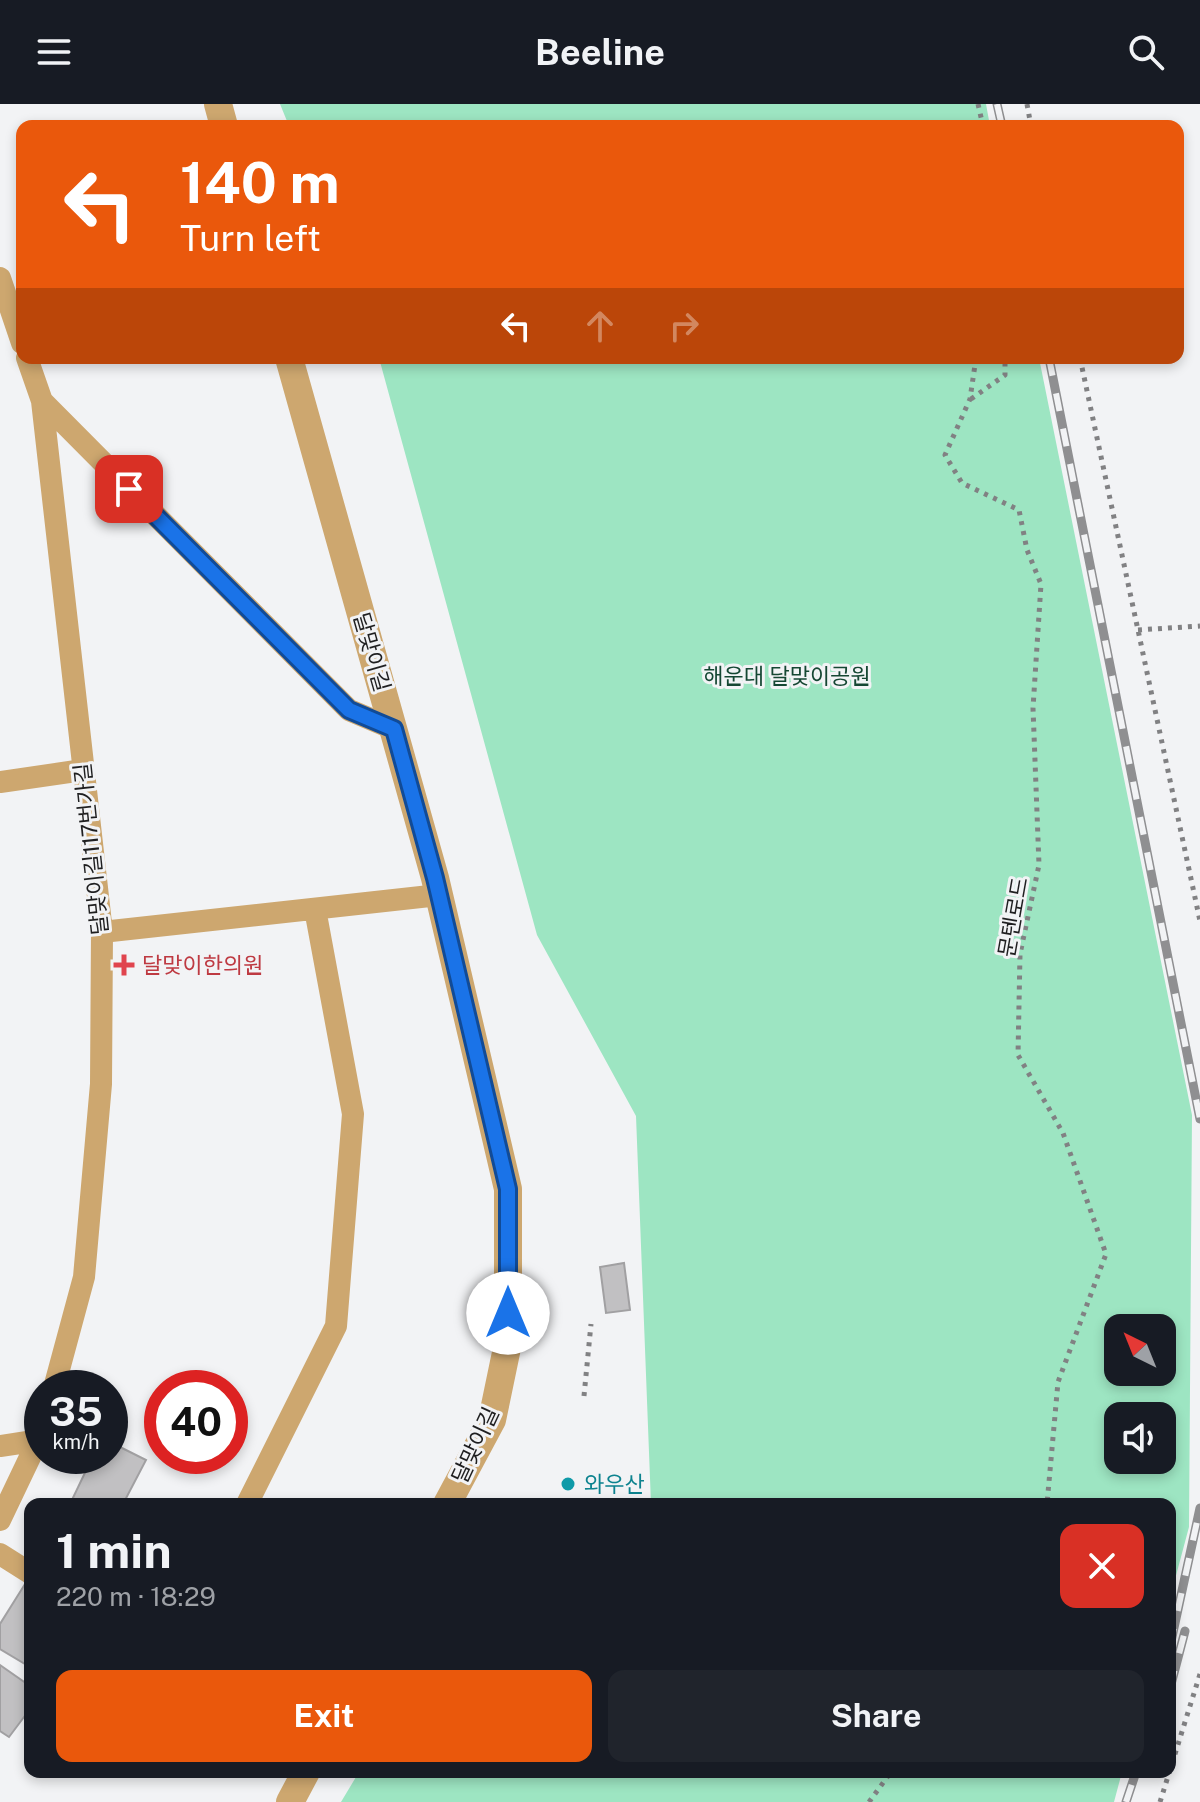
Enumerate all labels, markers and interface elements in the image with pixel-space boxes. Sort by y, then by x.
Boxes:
icon: menu [32,30,76,74]
icon: search [1124,30,1168,74]
text: Beeline [535,31,665,73]
text: 140 m [180,150,340,216]
icon: left [48,152,152,256]
text: Turn left [180,217,321,259]
icon: left [494,304,538,348]
icon: ahead [578,304,622,348]
icon: right [662,304,706,348]
pin [95,455,163,523]
icon: arrive [107,467,151,511]
street label: 달맞이길 [348,610,396,694]
park label: 해운대 달맞이공원 [703,663,871,689]
street label: 달맞이길117번가길 [69,762,113,936]
street label: 문텐로드 [993,875,1033,959]
place label: 달맞이한의원 [142,952,263,978]
marker: 달맞이한의원 [113,954,135,976]
position arrow [466,1271,550,1355]
north arrow [1104,1314,1176,1386]
map controls [1104,1314,1176,1474]
speed limit sign: 40 [144,1370,248,1474]
text: 35 [49,1388,103,1435]
button: sound [1104,1402,1176,1474]
street label: 달맞이길 [446,1403,504,1487]
text: km/h [52,1430,100,1454]
place label: 와우산 [584,1471,645,1497]
marker: 와우산 [559,1475,577,1493]
text: 1 min [56,1522,172,1579]
button: close [1060,1524,1144,1608]
text: 220 m · 18:29 [56,1581,216,1612]
button: Exit [56,1670,592,1762]
button: Share [608,1670,1144,1762]

